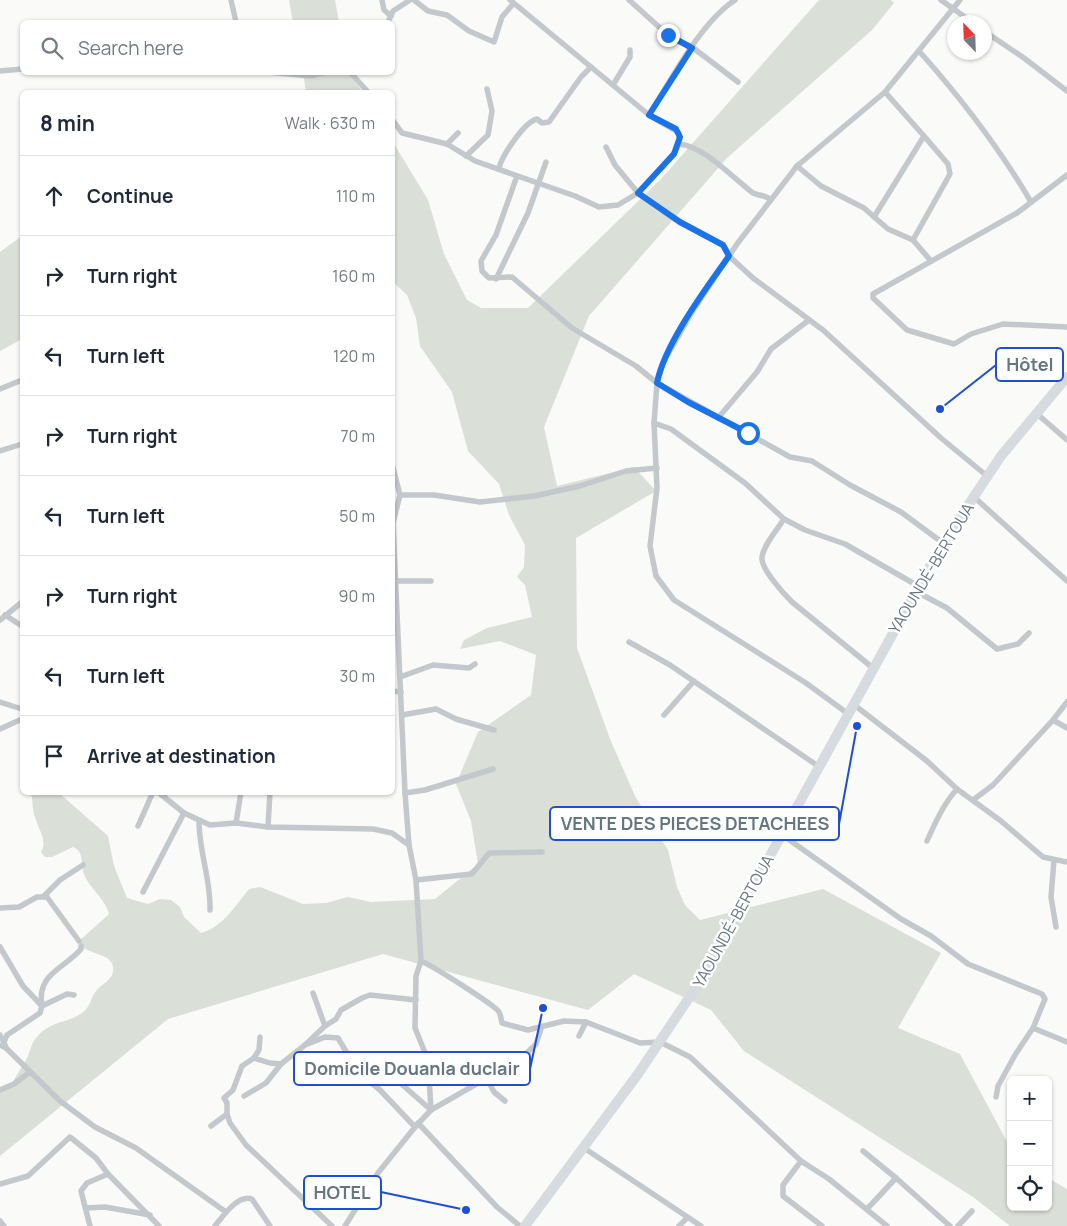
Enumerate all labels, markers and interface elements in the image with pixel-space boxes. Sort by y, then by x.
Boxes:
north arrow [947,15,992,60]
search box [20,20,395,75]
route end [657,24,680,47]
icon: search [38,34,66,62]
text: Search here [78,35,184,61]
text: 8 min [40,109,95,137]
text: Walk · 630 m [285,112,375,134]
icon: ahead [40,182,68,210]
text: Continue [87,183,173,209]
text: 110 m [336,185,375,207]
icon: right [40,262,68,290]
text: Turn right [87,263,177,289]
text: 160 m [332,265,375,287]
icon: left [40,342,68,370]
text: Turn left [87,343,165,369]
text: 120 m [333,345,375,367]
callout: Hôtel [996,348,1063,381]
text: Hôtel [1006,352,1054,376]
icon: right [40,422,68,450]
route start [737,422,760,445]
text: Turn right [87,423,177,449]
text: 70 m [340,425,375,447]
street label: YAOUNDÉ-BERTOUA [883,498,979,638]
icon: left [40,502,68,530]
text: Turn left [87,503,165,529]
text: 50 m [339,505,375,527]
icon: right [40,582,68,610]
text: Turn right [87,583,177,609]
text: 90 m [339,585,375,607]
icon: left [40,662,68,690]
text: Turn left [87,663,165,689]
text: 30 m [340,665,375,687]
icon: arrive [40,742,68,770]
text: Arrive at destination [87,743,276,769]
callout: VENTE DES PIECES DETACHEES [550,807,839,840]
text: VENTE DES PIECES DETACHEES [561,811,830,835]
street label: YAOUNDÉ-BERTOUA [687,851,779,991]
callout: Domicile Douanla duclair [294,1052,530,1085]
text: Domicile Douanla duclair [304,1056,520,1080]
map controls [1007,1076,1052,1211]
button: + [1007,1076,1052,1121]
button: − [1007,1121,1052,1166]
button: locate [1007,1166,1052,1211]
callout: HOTEL [304,1176,381,1209]
text: HOTEL [313,1180,371,1204]

